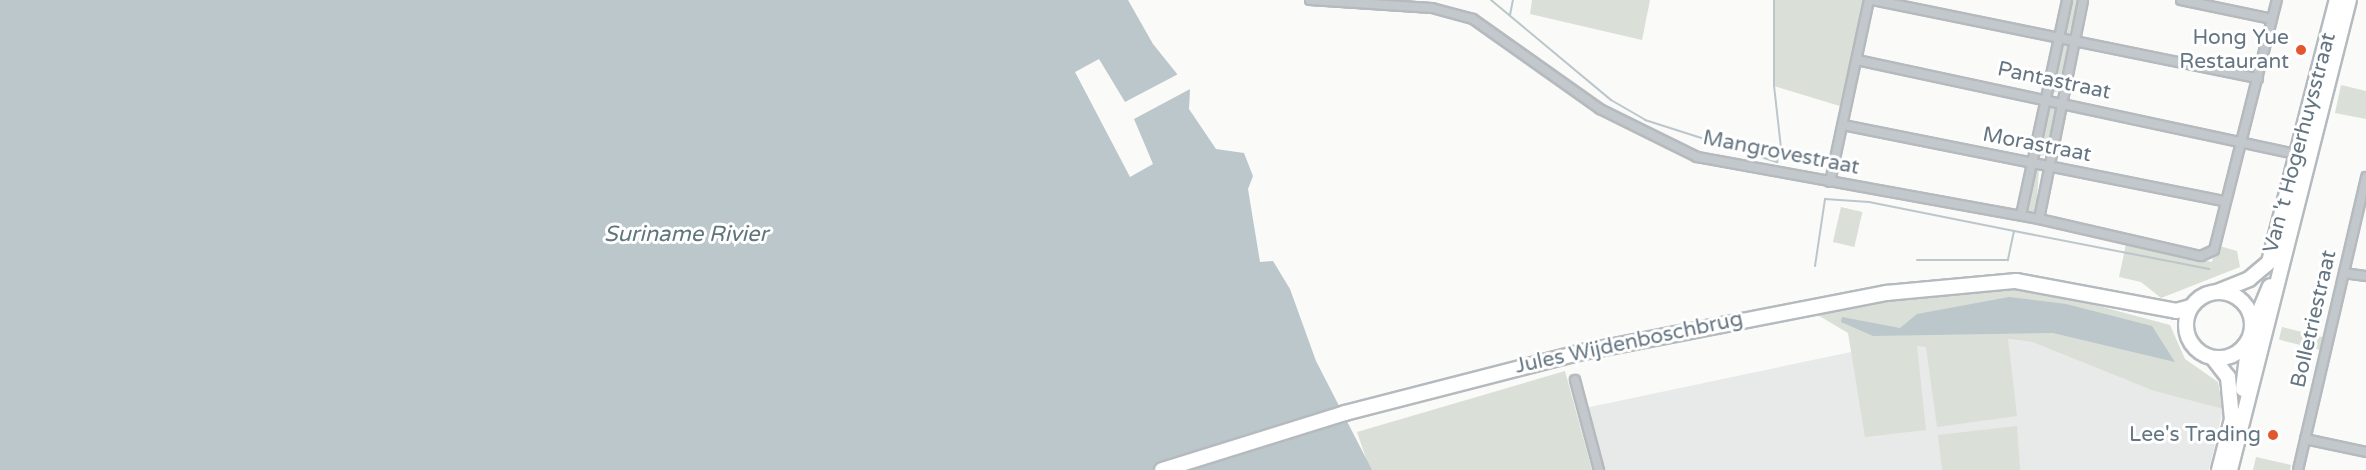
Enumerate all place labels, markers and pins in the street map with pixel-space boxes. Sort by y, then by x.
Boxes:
place label: Hong Yue Restaurant [2179,25,2289,75]
marker: Hong Yue Restaurant [2294,43,2308,57]
place label: Lee's Trading [2129,422,2261,448]
marker: Lee's Trading [2266,428,2280,442]

